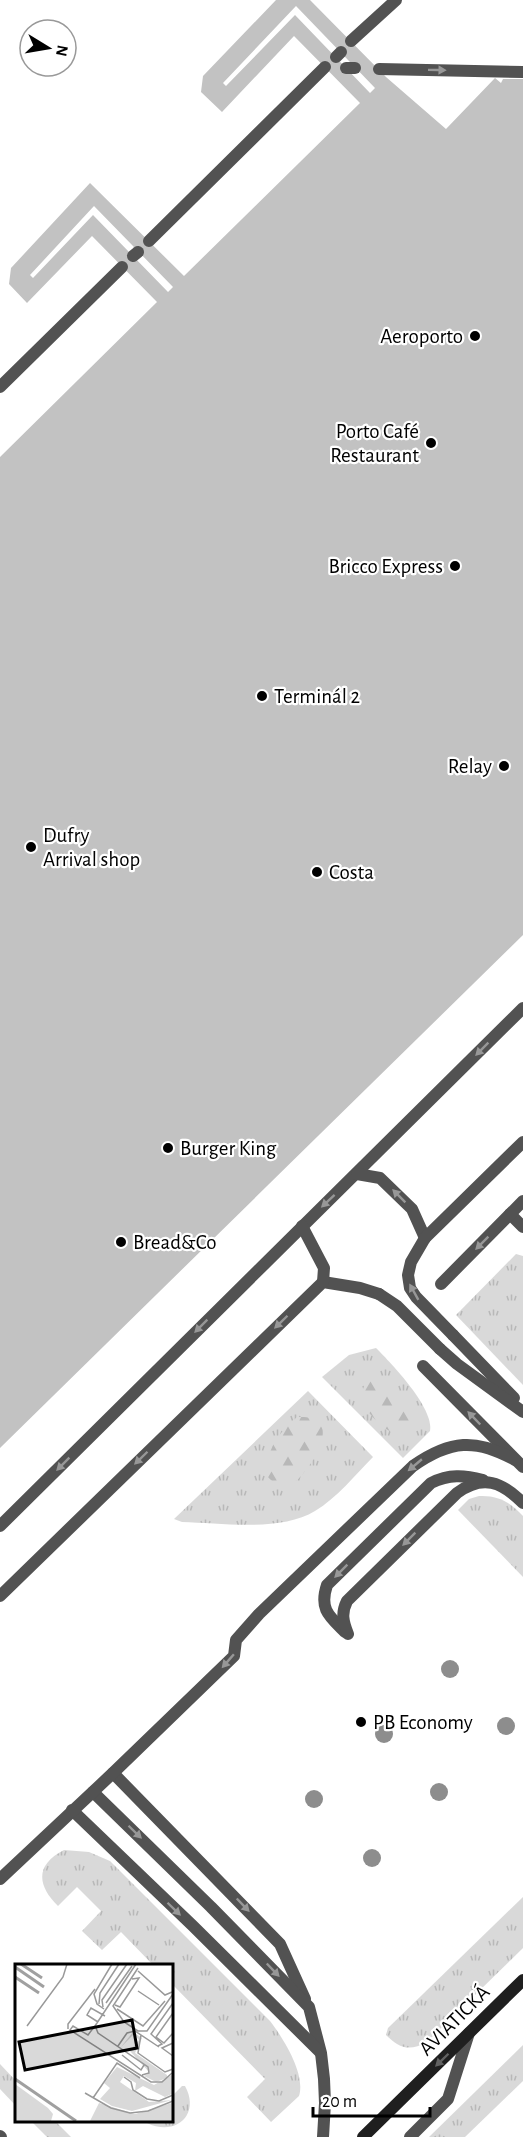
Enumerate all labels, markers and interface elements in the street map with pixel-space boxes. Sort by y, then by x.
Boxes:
north arrow [18,18,78,78]
text: N [53,44,71,58]
one-way arrow [428,65,447,75]
place label: Aeroporto [380,326,463,347]
marker: Aeroporto [468,329,482,343]
place label: Porto Café Restaurant [330,421,419,466]
marker: Porto Café Restaurant [424,436,438,450]
place label: Bricco Express [328,556,443,577]
marker: Bricco Express [448,559,462,573]
place label: Terminál 2 [274,686,360,707]
marker: Terminál 2 [255,689,269,703]
place label: Relay [448,756,492,777]
marker: Relay [497,759,511,773]
place label: Dufry Arrival shop [43,825,140,870]
marker: Dufry Arrival shop [24,840,38,854]
place label: Costa [329,862,374,883]
marker: Costa [310,865,324,879]
one-way arrow [475,1042,489,1056]
place label: Burger King [180,1138,277,1159]
marker: Burger King [161,1141,175,1155]
one-way arrow [393,1190,407,1204]
one-way arrow [322,1194,336,1208]
place label: Bread&Co [133,1232,216,1253]
marker: Bread&Co [114,1235,128,1249]
one-way arrow [475,1235,489,1250]
one-way arrow [409,1283,419,1300]
one-way arrow [274,1315,288,1329]
one-way arrow [195,1319,209,1333]
one-way arrow [467,1410,481,1425]
one-way arrow [135,1451,149,1465]
one-way arrow [56,1456,70,1470]
one-way arrow [407,1459,423,1472]
one-way arrow [402,1531,416,1546]
one-way arrow [335,1563,349,1577]
one-way arrow [221,1653,235,1668]
place label: PB Economy [373,1712,473,1733]
marker: PB Economy [354,1715,368,1729]
one-way arrow [127,1825,141,1839]
one-way arrow [235,1897,249,1911]
one-way arrow [167,1901,181,1915]
one-way arrow [266,1963,280,1978]
inset map [15,1964,172,2122]
street label: AVIATICKÁ [414,1980,494,2060]
one-way arrow [435,2052,449,2066]
scale bar [313,2080,430,2118]
text: 20 m [322,2093,357,2111]

